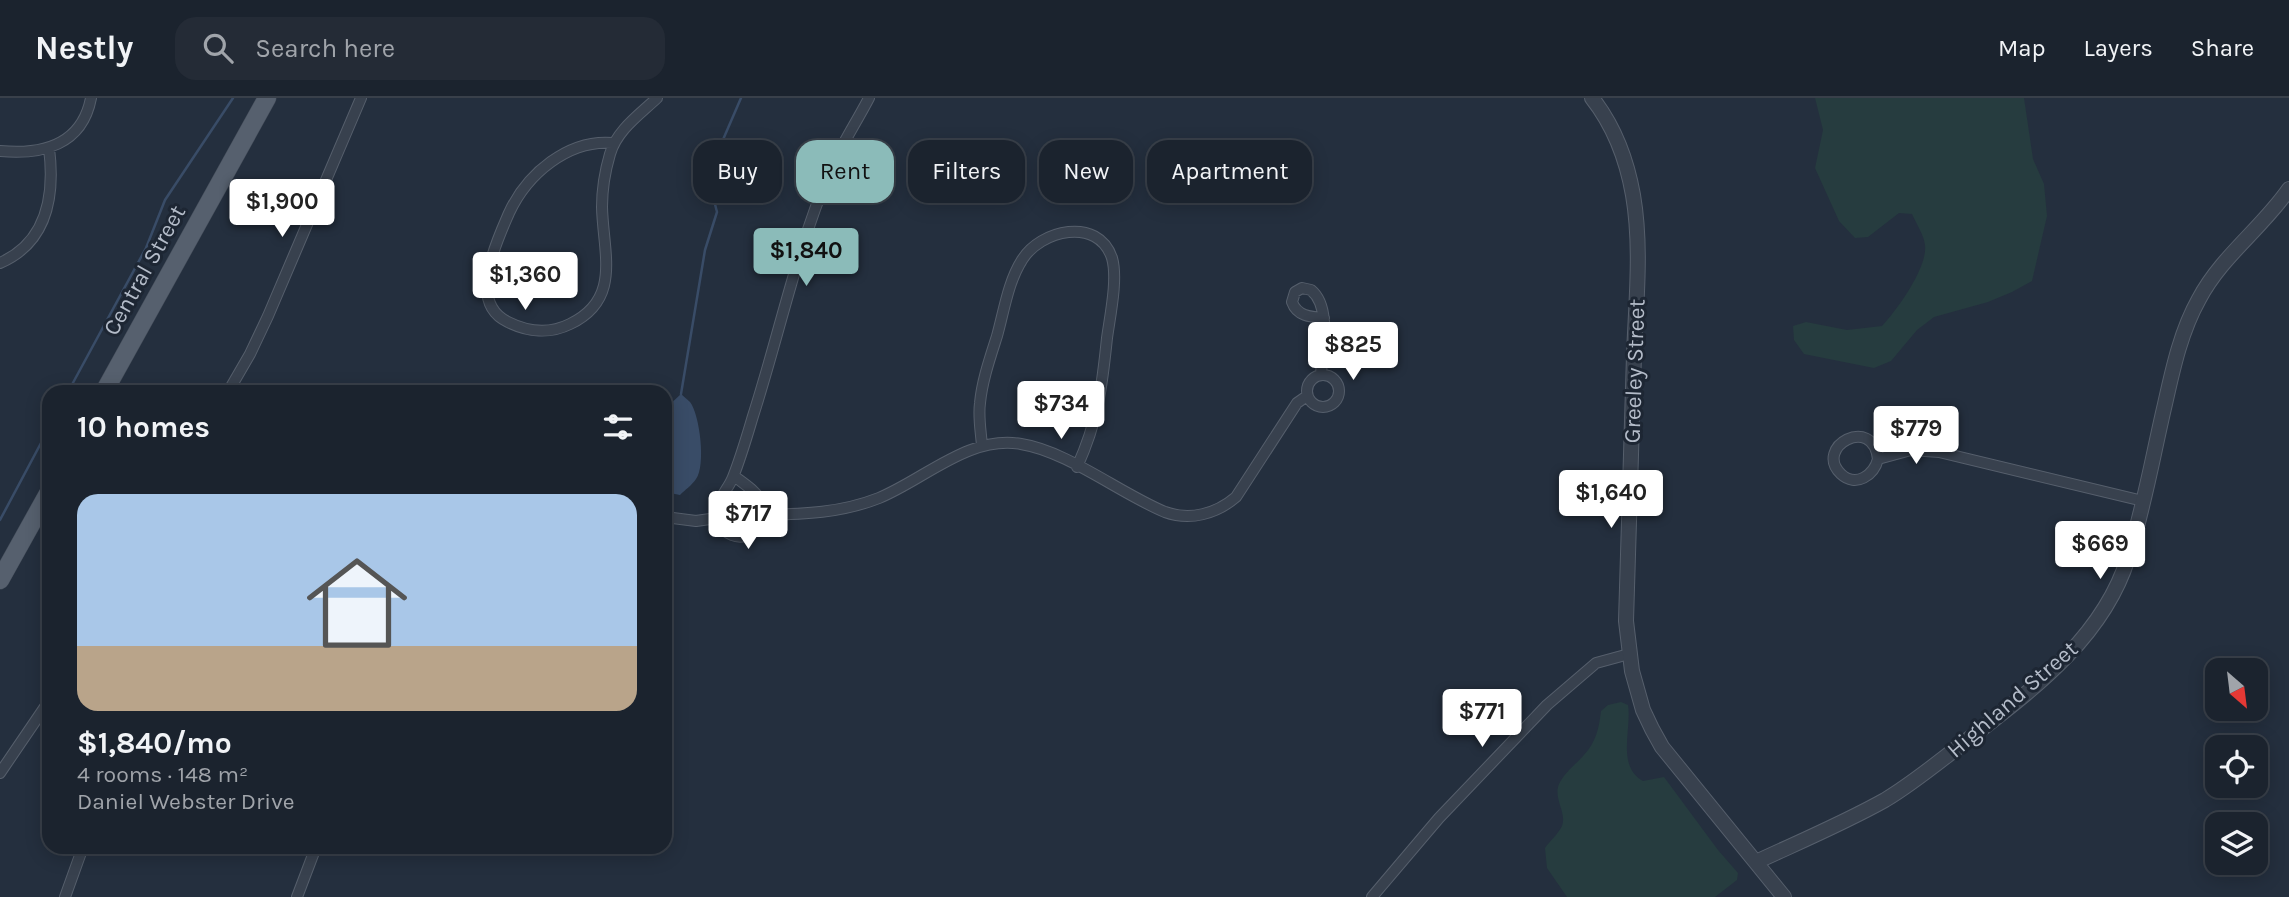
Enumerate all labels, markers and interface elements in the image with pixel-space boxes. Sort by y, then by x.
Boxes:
search box [175,17,665,80]
text: Nestly [35,29,133,67]
icon: search [199,29,237,67]
text: Search here [255,33,395,64]
text: Map [1998,34,2046,62]
text: Layers [2084,34,2153,62]
text: Share [2191,34,2254,62]
chip: Buy [693,140,782,203]
chip: Rent [796,140,894,203]
chip: Filters [908,140,1025,203]
chip: New [1039,140,1133,203]
chip: Apartment [1147,140,1312,203]
pin: $1,900 [225,180,339,239]
text: $1,900 [246,188,319,215]
street label: Central Street [98,200,191,340]
pin: $1,840 [749,228,863,288]
text: $1,840 [770,237,842,264]
pin: $1,360 [468,252,582,312]
text: $1,360 [489,261,561,288]
street label: Greeley Street [1618,298,1651,444]
pin: $825 [1312,322,1394,382]
text: $825 [1324,331,1382,358]
pin: $734 [1020,382,1102,441]
text: $734 [1033,390,1089,417]
pin: $779 [1875,406,1957,466]
icon: filters [599,408,637,446]
text: 10 homes [77,409,210,445]
text: $779 [1890,415,1942,442]
pin: $1,640 [1554,470,1668,530]
text: $1,640 [1575,479,1647,506]
pin: $717 [707,491,789,551]
text: $717 [725,500,771,527]
pin: $669 [2059,522,2141,581]
text: $669 [2071,530,2129,557]
icon: home [294,540,420,666]
street label: Highland Street [1941,635,2083,763]
north arrow [2205,658,2268,721]
map controls [2205,658,2268,875]
pin: $771 [1441,690,1523,749]
text: $771 [1459,698,1505,725]
text: $1,840/mo [77,725,232,761]
button: locate [2205,735,2268,798]
text: 4 rooms · 148 m² [77,761,248,788]
text: Daniel Webster Drive [77,788,295,815]
button: layers [2205,812,2268,875]

